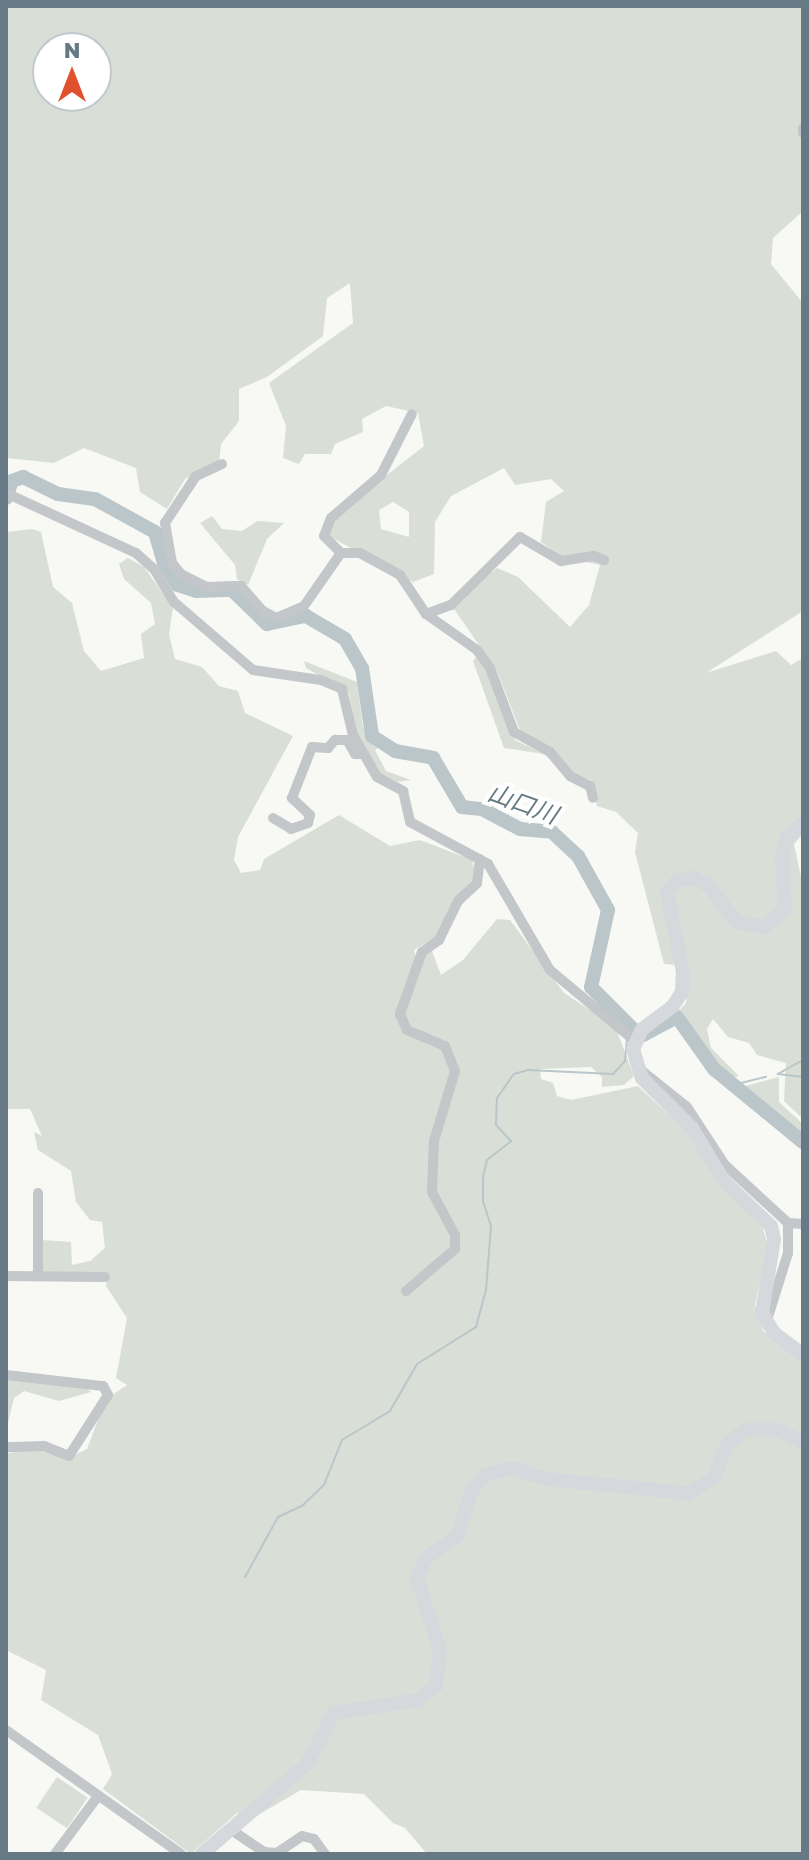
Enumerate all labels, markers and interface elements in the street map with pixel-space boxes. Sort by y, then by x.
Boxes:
north arrow [32,32,112,112]
text: N [64,36,80,63]
water label: 山口川 [484,777,562,829]

